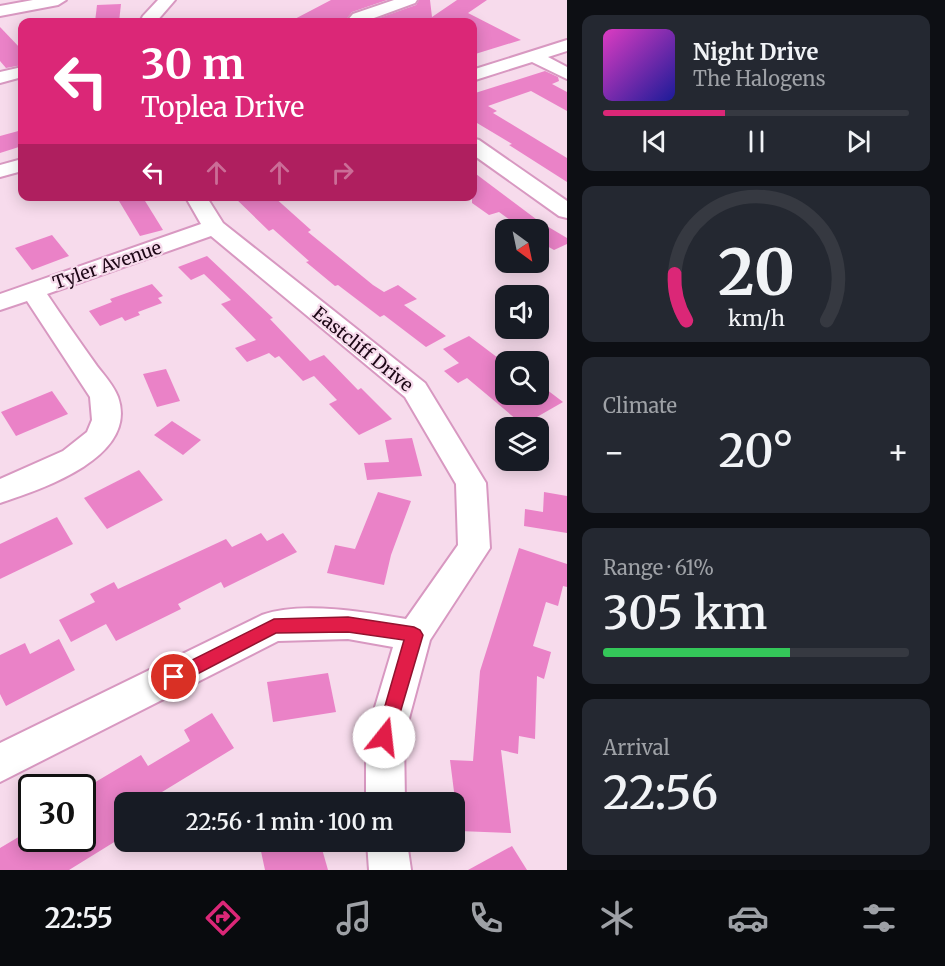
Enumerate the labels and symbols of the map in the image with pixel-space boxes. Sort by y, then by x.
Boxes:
north arrow [495,219,549,273]
street label: Tyler Avenue [50,236,164,294]
street label: Eastcliff Drive [308,302,418,396]
pin [148,651,199,702]
position arrow [352,705,416,769]
speed limit sign: 30 [18,774,96,852]

